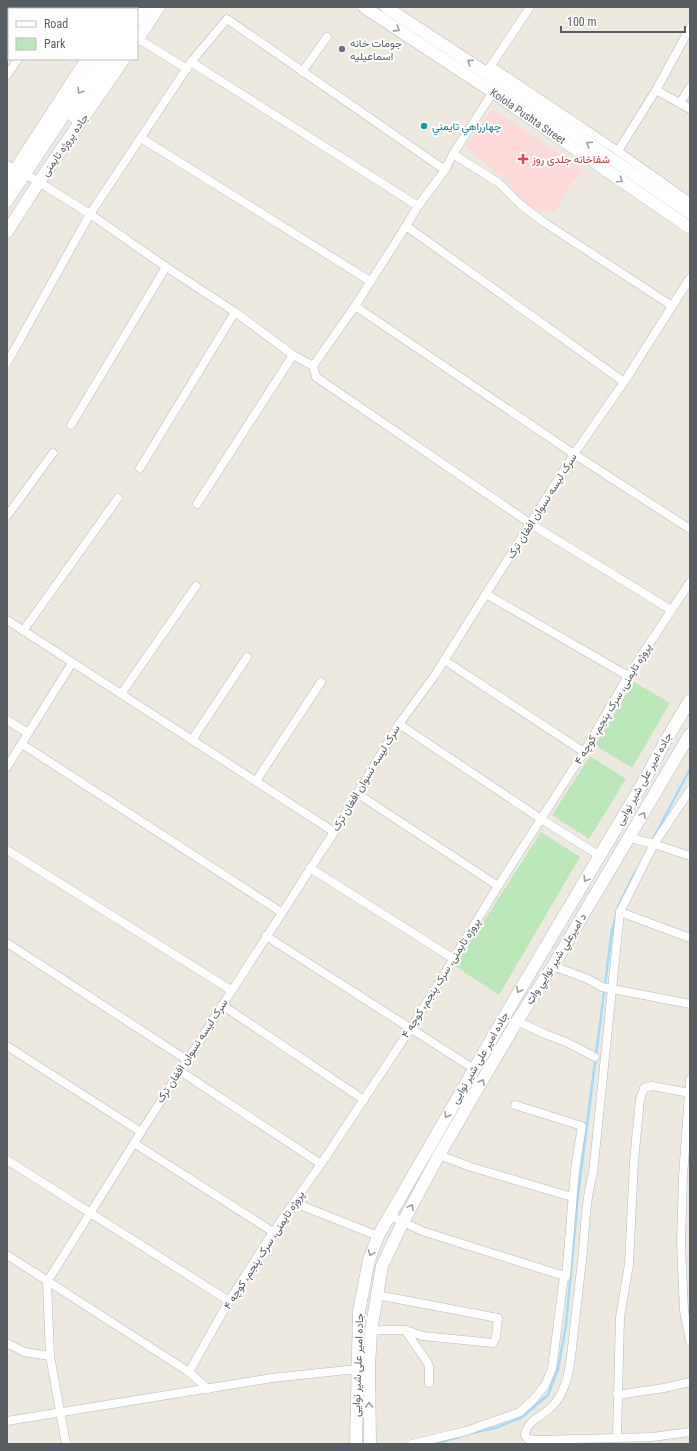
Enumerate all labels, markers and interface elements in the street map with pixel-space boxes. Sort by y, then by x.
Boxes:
legend [8,8,138,60]
scale bar [561,8,685,34]
text: 100 m [567,15,597,29]
text: Road [44,17,68,31]
one-way arrow [393,24,400,31]
text: Park [44,37,66,51]
place label: جومات خانه اسماعيليه [350,37,402,63]
marker: جومات خانه اسماعيليه [337,44,347,54]
one-way arrow [467,60,474,67]
street label: Kolola Pushta Street [488,86,568,147]
one-way arrow [77,87,84,94]
street label: جاده پروژه تایمنی [39,111,92,179]
place label: چهارراهي تايمني [432,120,501,136]
marker: چهارراهي تايمني [419,121,429,131]
one-way arrow [586,142,593,149]
marker: شفاخانه جلدی روز [517,153,529,165]
place label: شفاخانه جلدی روز [531,153,610,166]
one-way arrow [616,175,623,182]
street label: سرک لیسه نسوان افغان‌ ترک [504,451,580,561]
street label: پروژه تایمنی، سرک پنجم، کوچه ۴ [572,641,655,767]
street label: سرک لیسه نسوان افغان‌ ترک [329,722,403,833]
street label: جاده امیر علی شیر نوایی [613,730,675,828]
one-way arrow [639,812,646,819]
one-way arrow [584,875,591,882]
street label: د امیرعلي شیر نوايي واټ [523,911,592,1009]
street label: پروژه تایمنی، سرک پنجم، کوچه ۴ [399,916,484,1041]
one-way arrow [517,986,524,994]
street label: سرک لیسه نسوان افغان‌ ترک [153,996,231,1106]
street label: جاده امیر علی شیر نوایی [448,1010,512,1106]
one-way arrow [477,1079,484,1086]
one-way arrow [445,1111,452,1118]
street label: پروژه تایمنی، سرک پنجم، کوچه ۴ [221,1188,308,1312]
one-way arrow [406,1204,414,1211]
one-way arrow [368,1250,376,1257]
street label: جاده امیر علی شیر نوایی [350,1313,366,1417]
one-way arrow [365,1402,373,1408]

